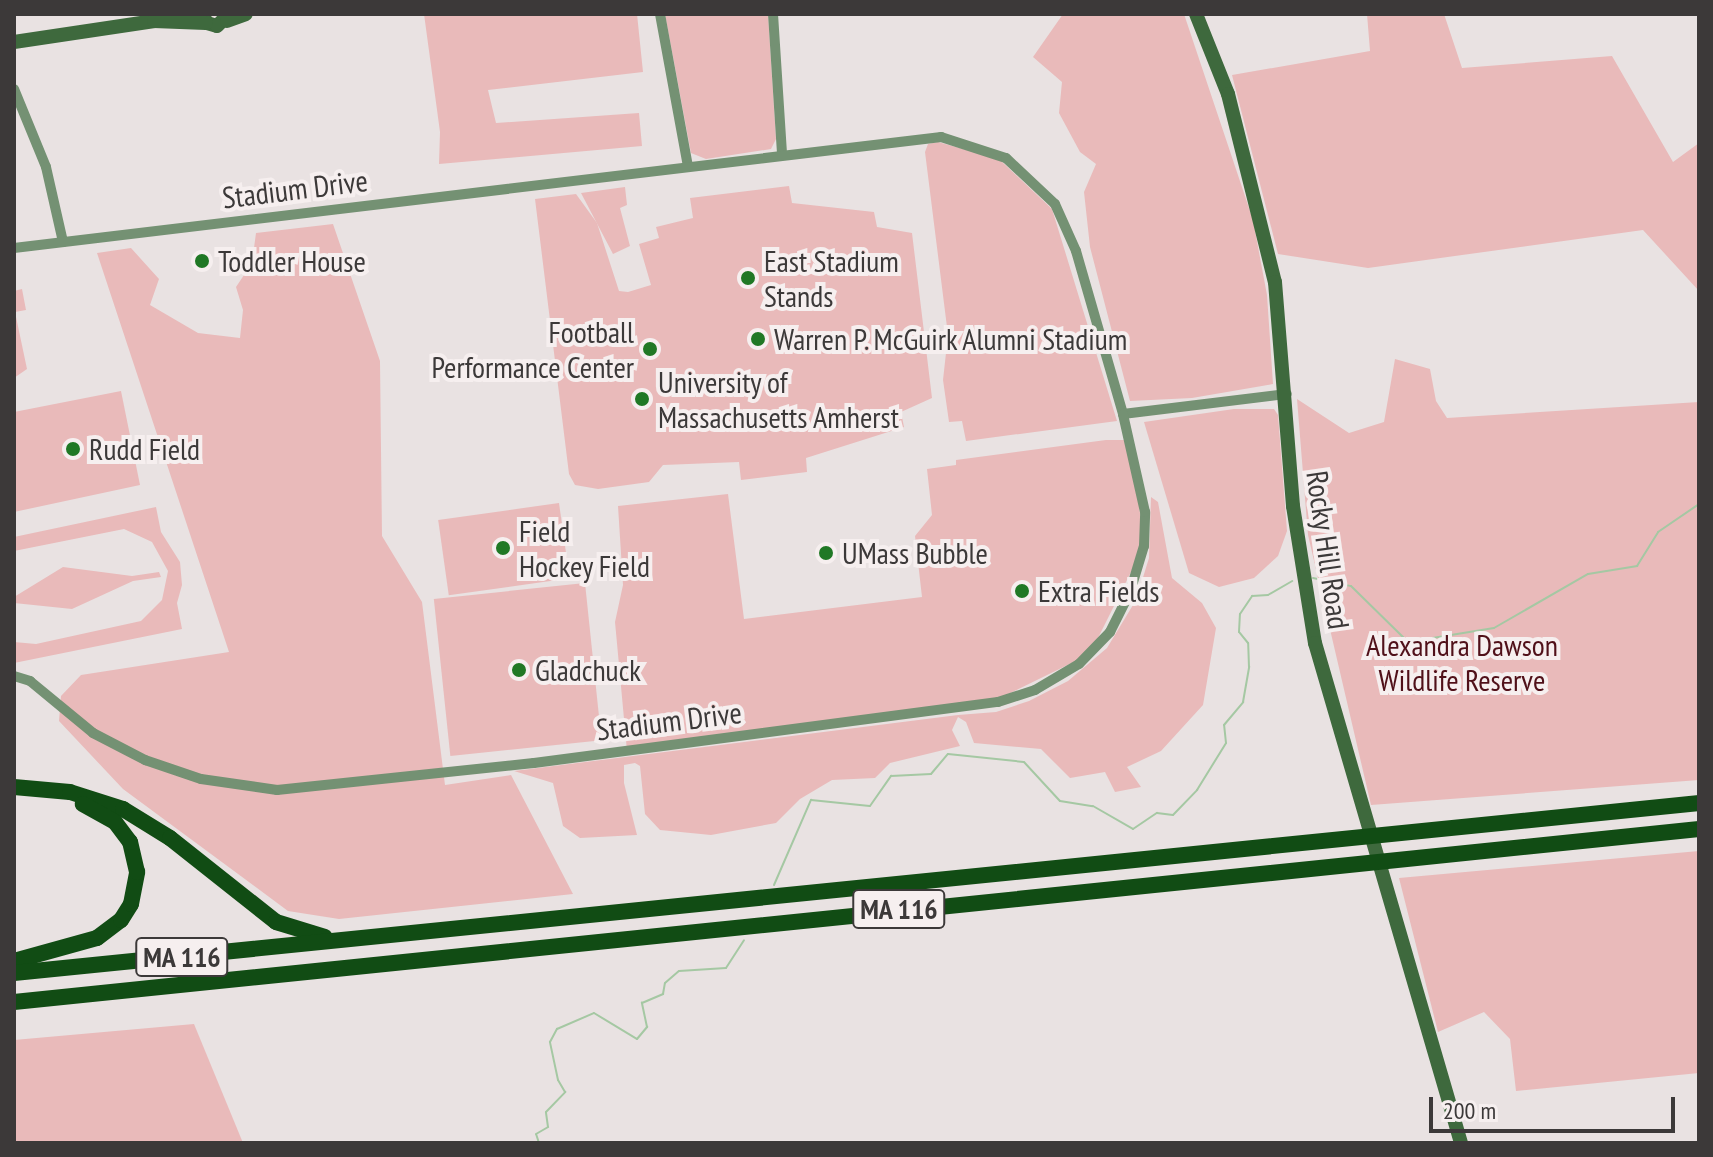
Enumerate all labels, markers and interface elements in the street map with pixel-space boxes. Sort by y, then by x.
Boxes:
street label: Stadium Drive [220,162,370,216]
place label: Toddler House [218,243,366,279]
place label: East Stadium Stands [764,243,899,314]
marker: Toddler House [193,252,211,270]
marker: East Stadium Stands [739,269,757,287]
place label: Football Performance Center [431,314,634,384]
place label: Warren P. McGuirk Alumni Stadium [774,321,1131,357]
marker: Warren P. McGuirk Alumni Stadium [749,330,767,348]
marker: Football Performance Center [641,340,659,358]
place label: University of Massachusetts Amherst [658,364,900,434]
marker: University of Massachusetts Amherst [633,390,651,408]
place label: Rudd Field [89,431,200,467]
marker: Rudd Field [64,440,82,458]
street label: Rocky Hill Road [1299,468,1357,632]
place label: Field Hockey Field [519,513,651,584]
place label: UMass Bubble [842,535,988,571]
marker: Field Hockey Field [494,539,512,557]
marker: UMass Bubble [817,544,835,562]
place label: Extra Fields [1038,573,1159,609]
marker: Extra Fields [1013,582,1031,600]
park label: Alexandra Dawson Wildlife Reserve [1366,627,1558,698]
place label: Gladchuck [535,652,641,688]
marker: Gladchuck [510,661,528,679]
street label: Stadium Drive [594,694,744,748]
road number: MA 116 [851,885,947,933]
road number: MA 116 [134,933,230,981]
scale bar [1433,1081,1679,1131]
text: 200 m [1443,1095,1496,1126]

